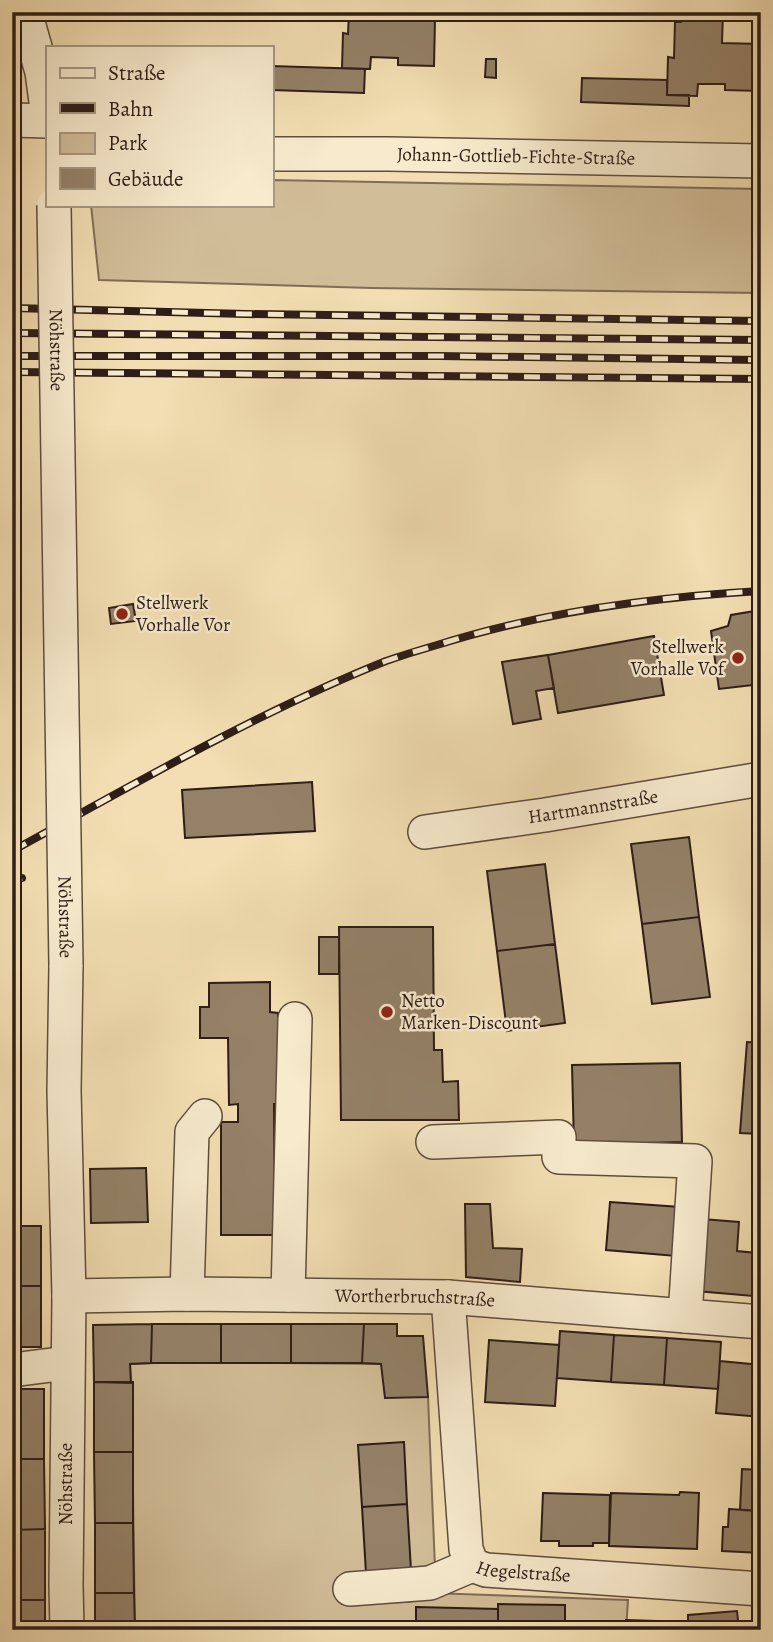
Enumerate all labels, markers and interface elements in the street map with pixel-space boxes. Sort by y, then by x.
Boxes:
legend [46,46,273,206]
text: Straße [108,59,166,87]
text: Bahn [108,95,153,123]
text: Park [108,129,148,157]
street label: Johann-Gottlieb-Fichte-Straße [397,141,635,172]
text: Gebäude [108,165,184,193]
street label: Nöhstraße [43,309,70,391]
place label: Stellwerk Vorhalle Vor [135,590,230,638]
marker: Stellwerk Vorhalle Vor [114,606,130,622]
place label: Stellwerk Vorhalle Vof [630,634,727,682]
marker: Stellwerk Vorhalle Vof [730,650,746,666]
street label: Hartmannstraße [526,783,660,830]
street label: Nöhstraße [52,875,79,958]
place label: Netto Marken-Discount [401,988,538,1036]
marker: Netto Marken-Discount [379,1004,395,1020]
street label: Wortherbruchstraße [334,1283,496,1314]
street label: Nöhstraße [53,1443,79,1525]
street label: Hegelstraße [472,1554,571,1589]

